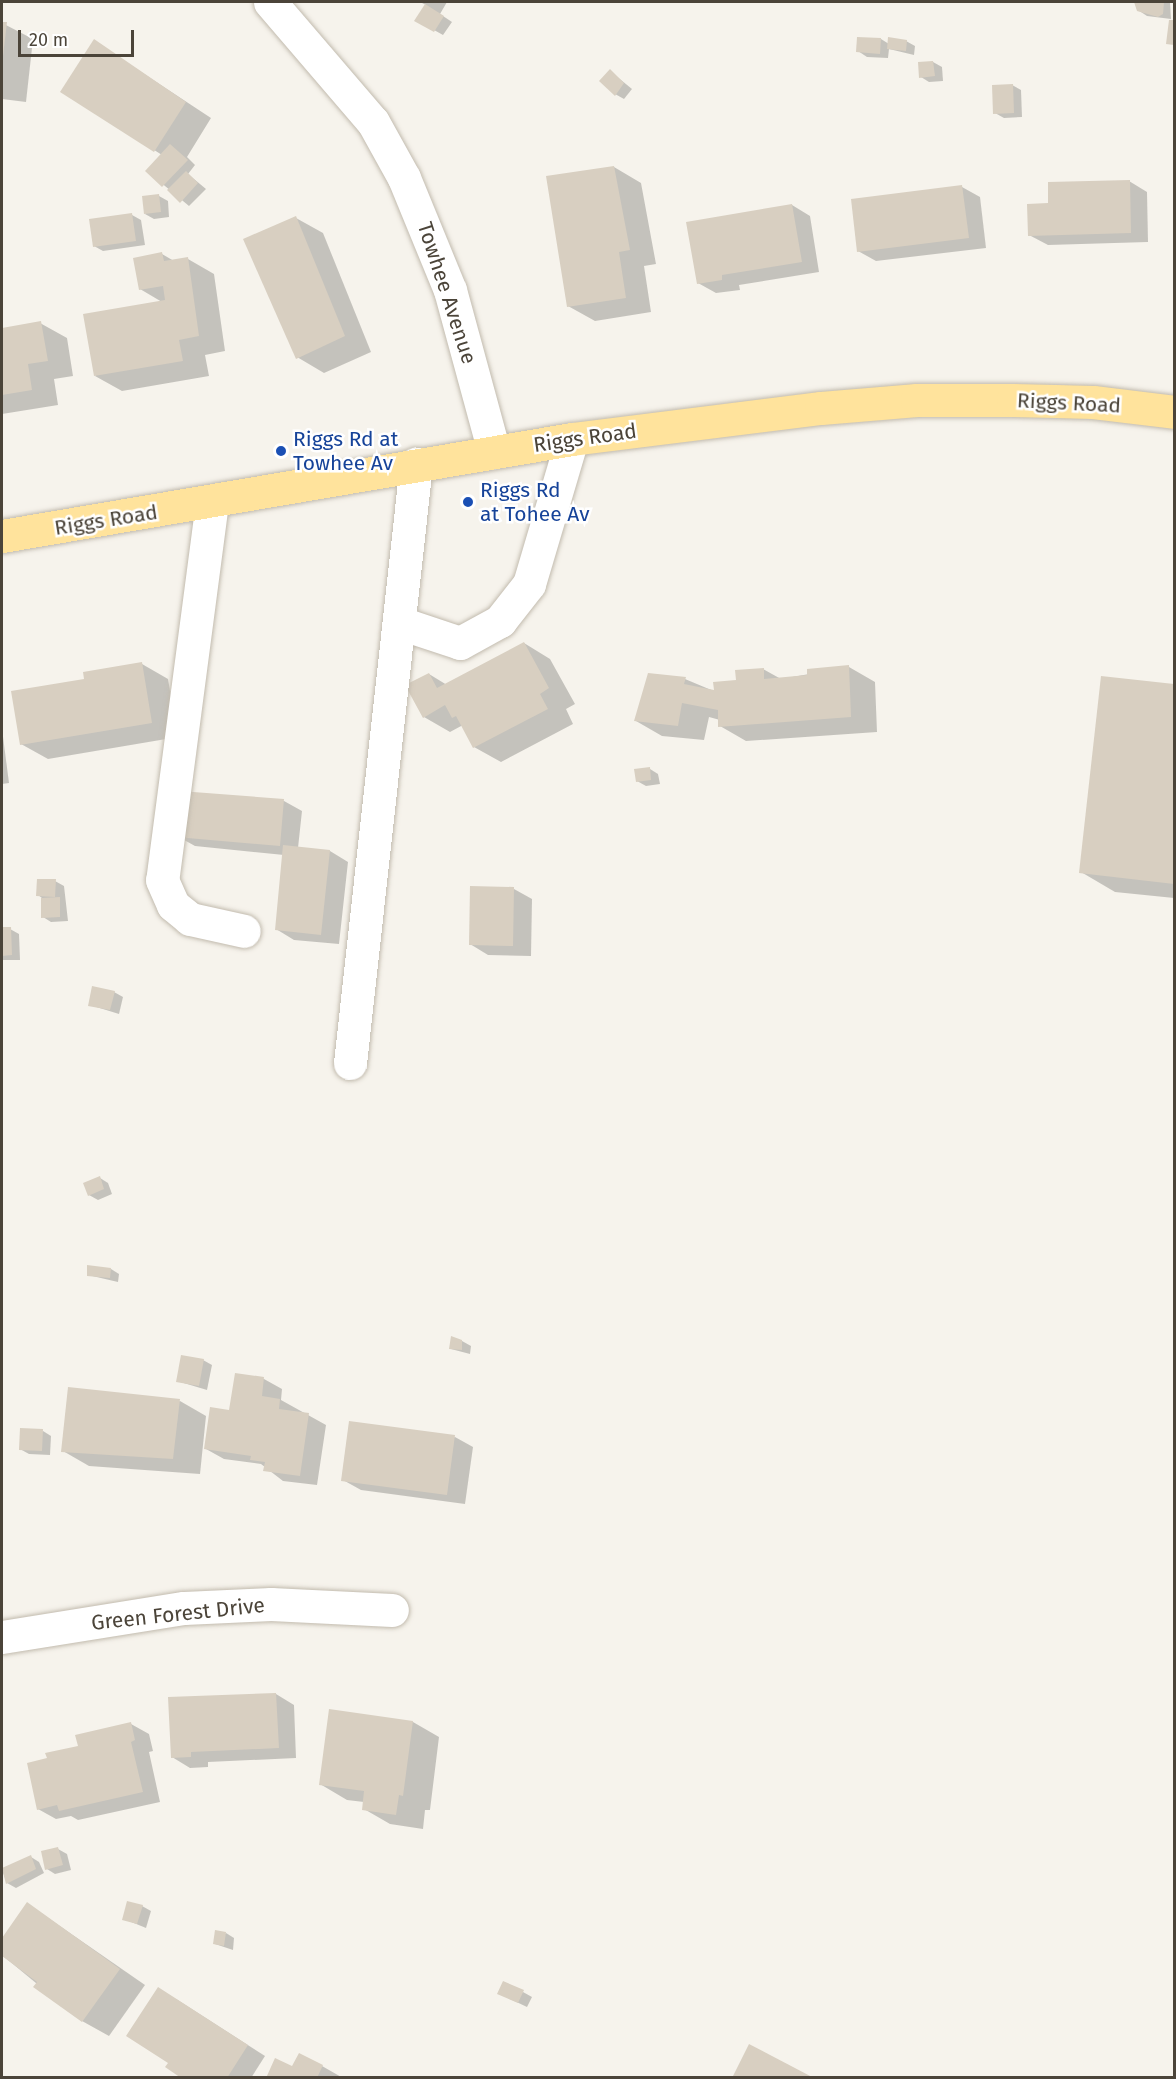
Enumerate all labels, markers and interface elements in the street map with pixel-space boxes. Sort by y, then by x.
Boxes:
scale bar [21,18,136,56]
text: 20 m [29,29,68,51]
street label: Towhee Avenue [412,219,482,367]
street label: Riggs Road [1016,388,1122,418]
street label: Riggs Road [532,418,638,458]
place label: Riggs Rd at Towhee Av [293,426,398,476]
marker: Riggs Rd at Towhee Av [274,444,288,458]
place label: Riggs Rd at Tohee Av [480,477,590,527]
marker: Riggs Rd at Tohee Av [461,495,475,509]
street label: Riggs Road [53,499,159,541]
street label: Green Forest Drive [90,1592,266,1636]

